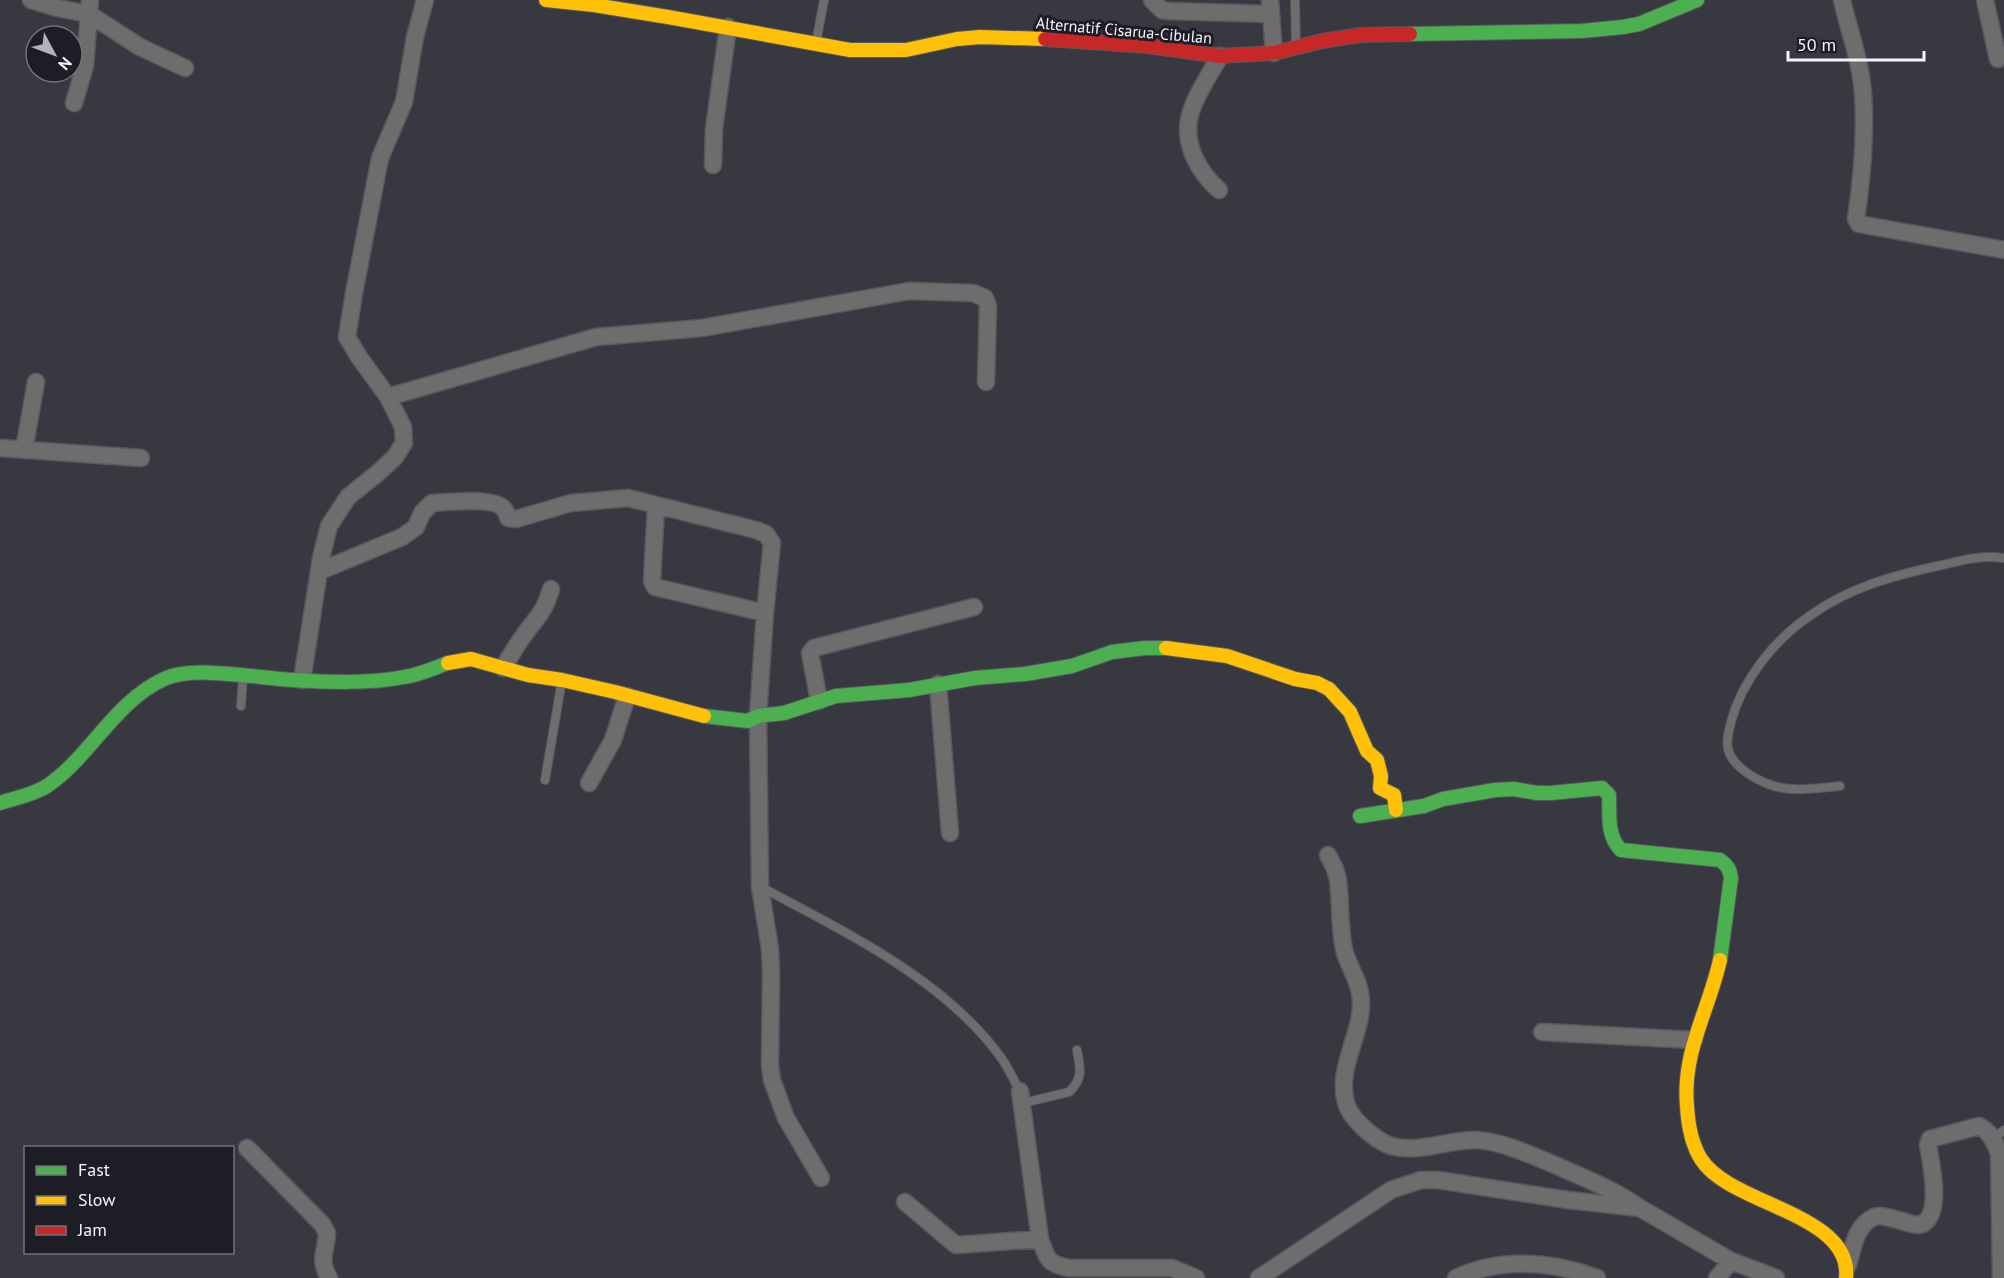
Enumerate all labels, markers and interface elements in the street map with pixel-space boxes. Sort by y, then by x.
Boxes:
street label: Alternatif Cisarua-Cibulan [1035,12,1213,48]
north arrow [24,24,84,84]
scale bar [1788,24,1924,62]
text: 50 m [1797,33,1836,56]
text: N [54,53,76,74]
legend [24,1146,234,1254]
text: Fast [78,1158,110,1181]
text: Slow [78,1188,116,1211]
text: Jam [77,1218,107,1241]

